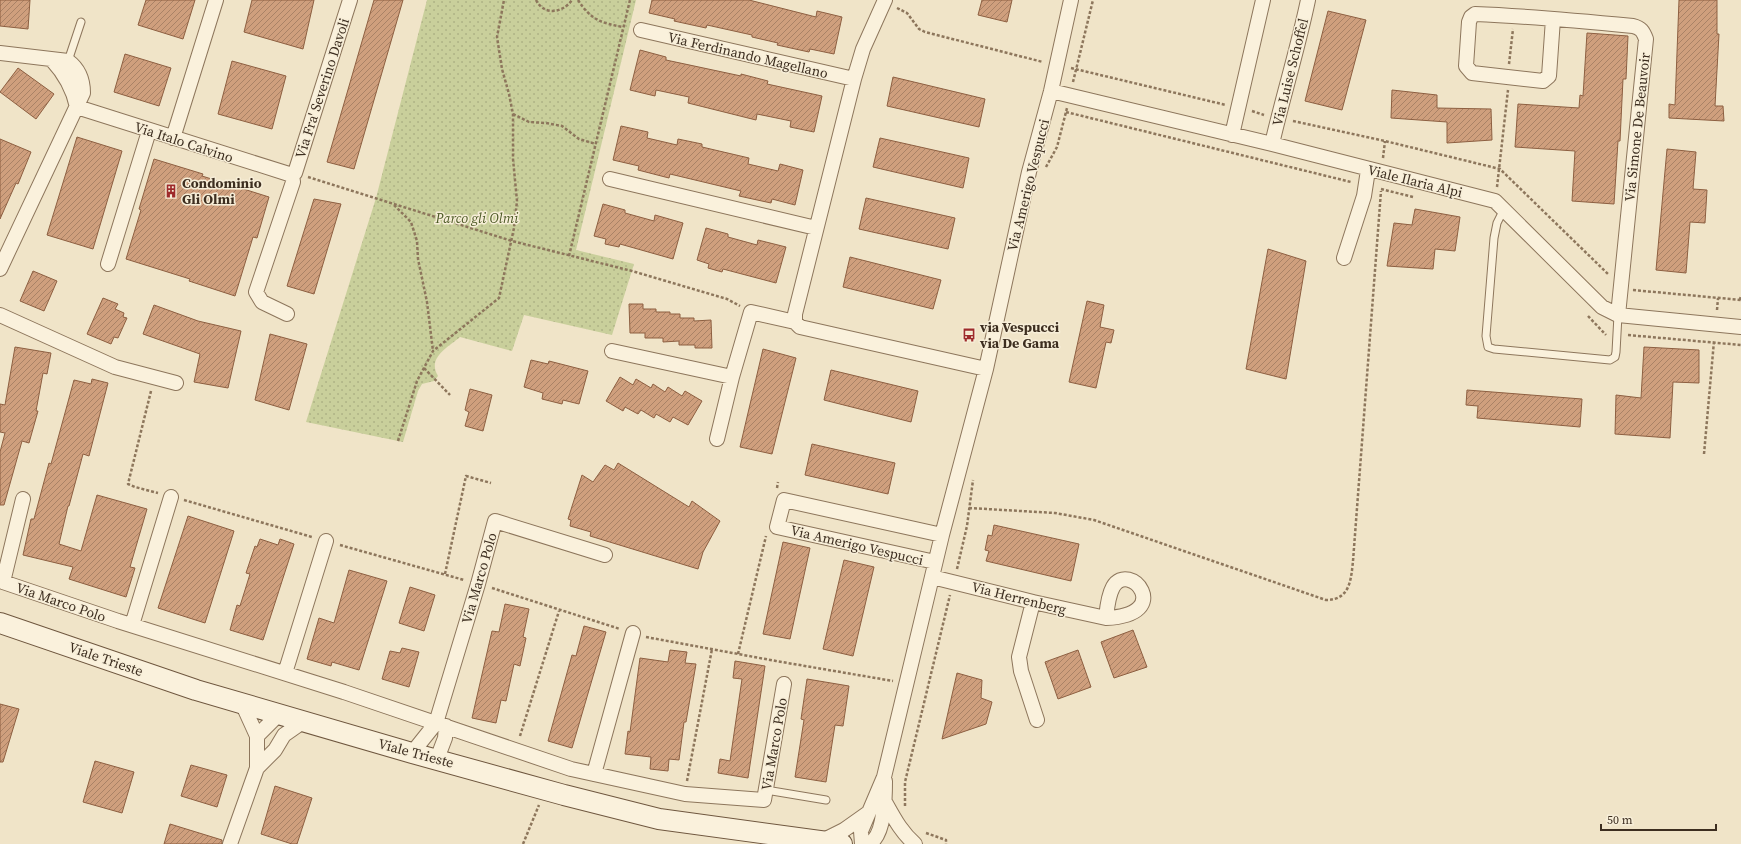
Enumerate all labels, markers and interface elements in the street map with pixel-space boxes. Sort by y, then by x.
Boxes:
street label: Via Fra' Severino Davoli [290,15,354,161]
street label: Via Luise Schoffel [1267,16,1313,128]
street label: Via Ferdinando Magellano [666,27,830,83]
street label: Via Simone De Beauvoir [1619,51,1655,203]
street label: Via Italo Calvino [132,117,236,167]
street label: Via Amerigo Vespucci [1002,117,1054,253]
street label: Viale Ilaria Alpi [1365,160,1465,202]
place label: Condominio Gli Olmi [182,173,262,209]
building icon: Condominio Gli Olmi [163,183,179,199]
park label: Parco gli Olmi [435,208,519,228]
place label: via Vespucci via De Gama [979,317,1060,353]
bus stop icon: via Vespucci via De Gama [961,327,977,343]
street label: Via Amerigo Vespucci [789,520,925,570]
street label: Via Marco Polo [456,530,502,626]
street label: Via Marco Polo [13,577,109,627]
street label: Via Herrenberg [969,577,1069,619]
street label: Viale Trieste [66,637,146,681]
street label: Via Marco Polo [756,696,792,792]
street label: Viale Trieste [376,733,456,773]
scale bar [1601,806,1716,832]
text: 50 m [1607,812,1633,828]

